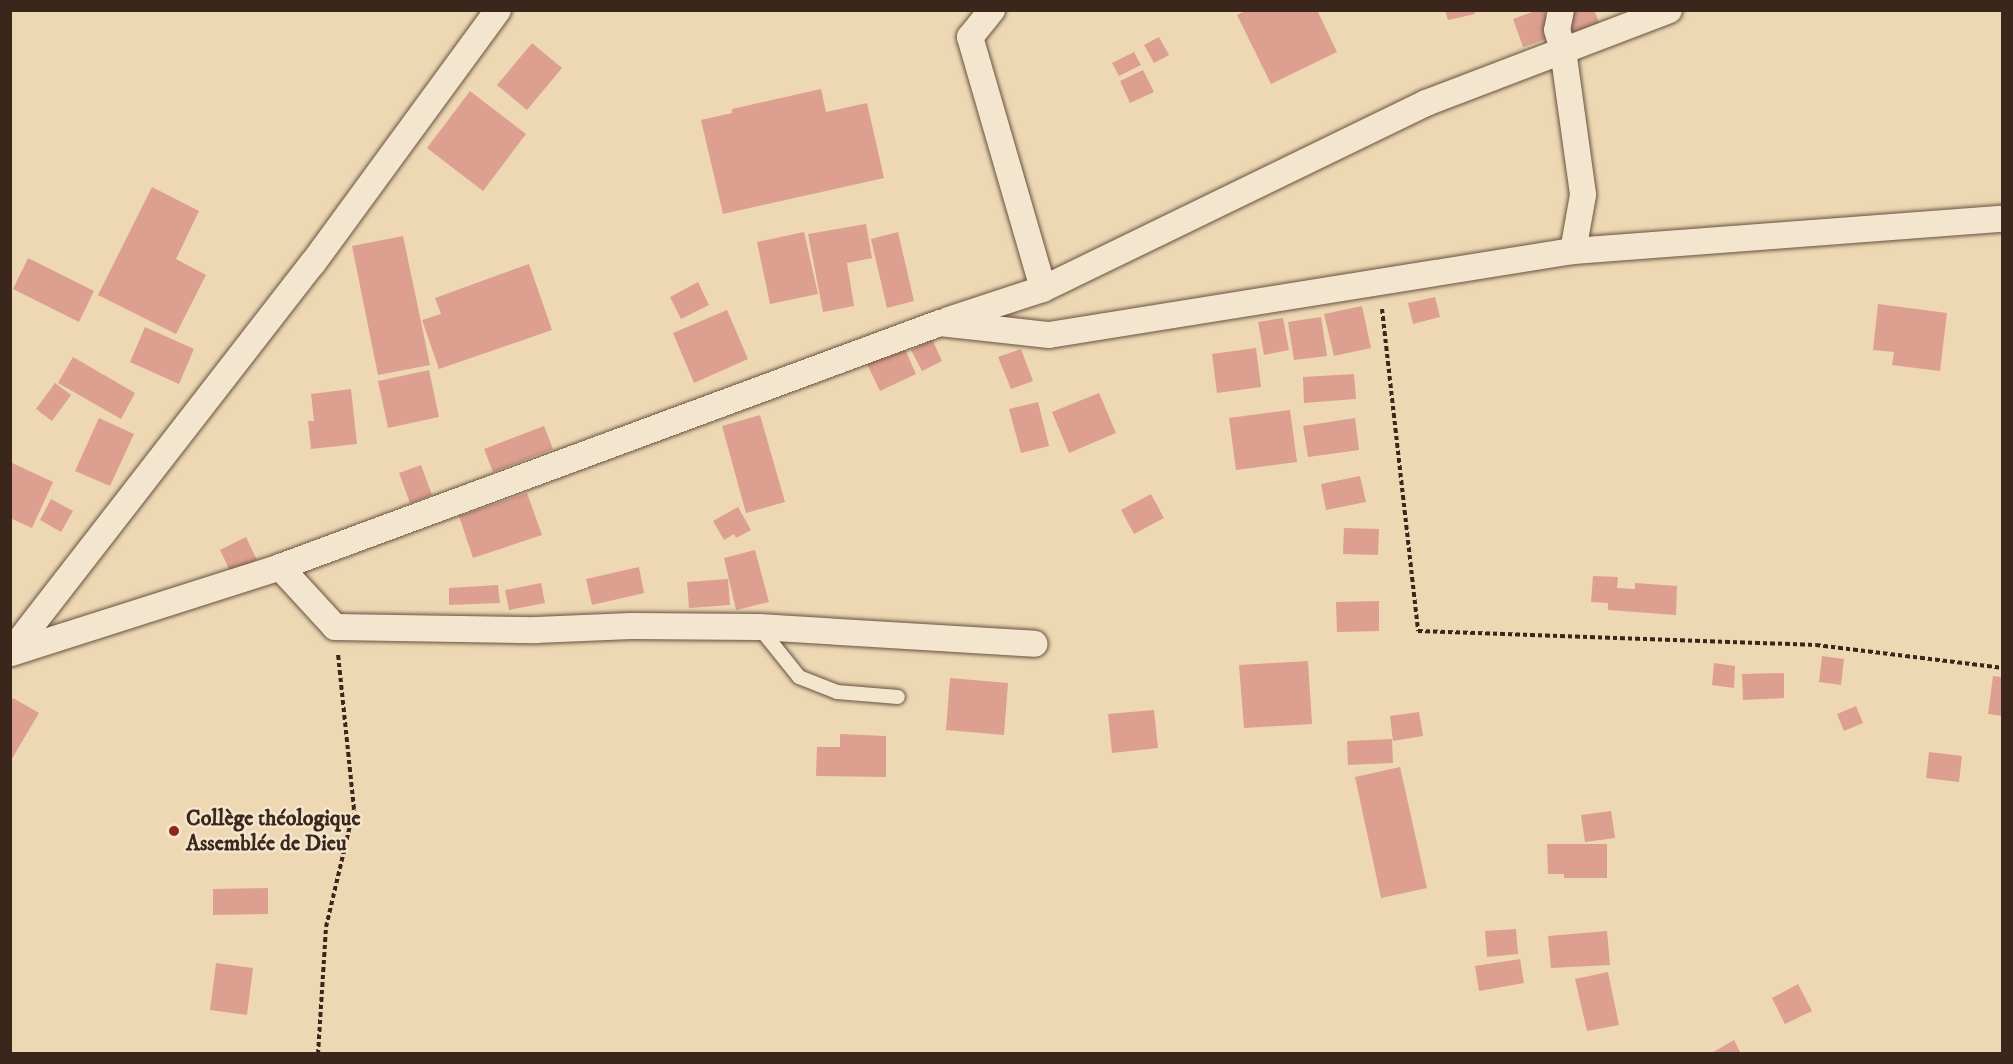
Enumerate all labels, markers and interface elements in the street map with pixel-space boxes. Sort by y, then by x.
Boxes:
place label: Collège théologique Assemblée de Dieu [186,805,360,856]
marker: Collège théologique Assemblée de Dieu [167,824,181,838]

